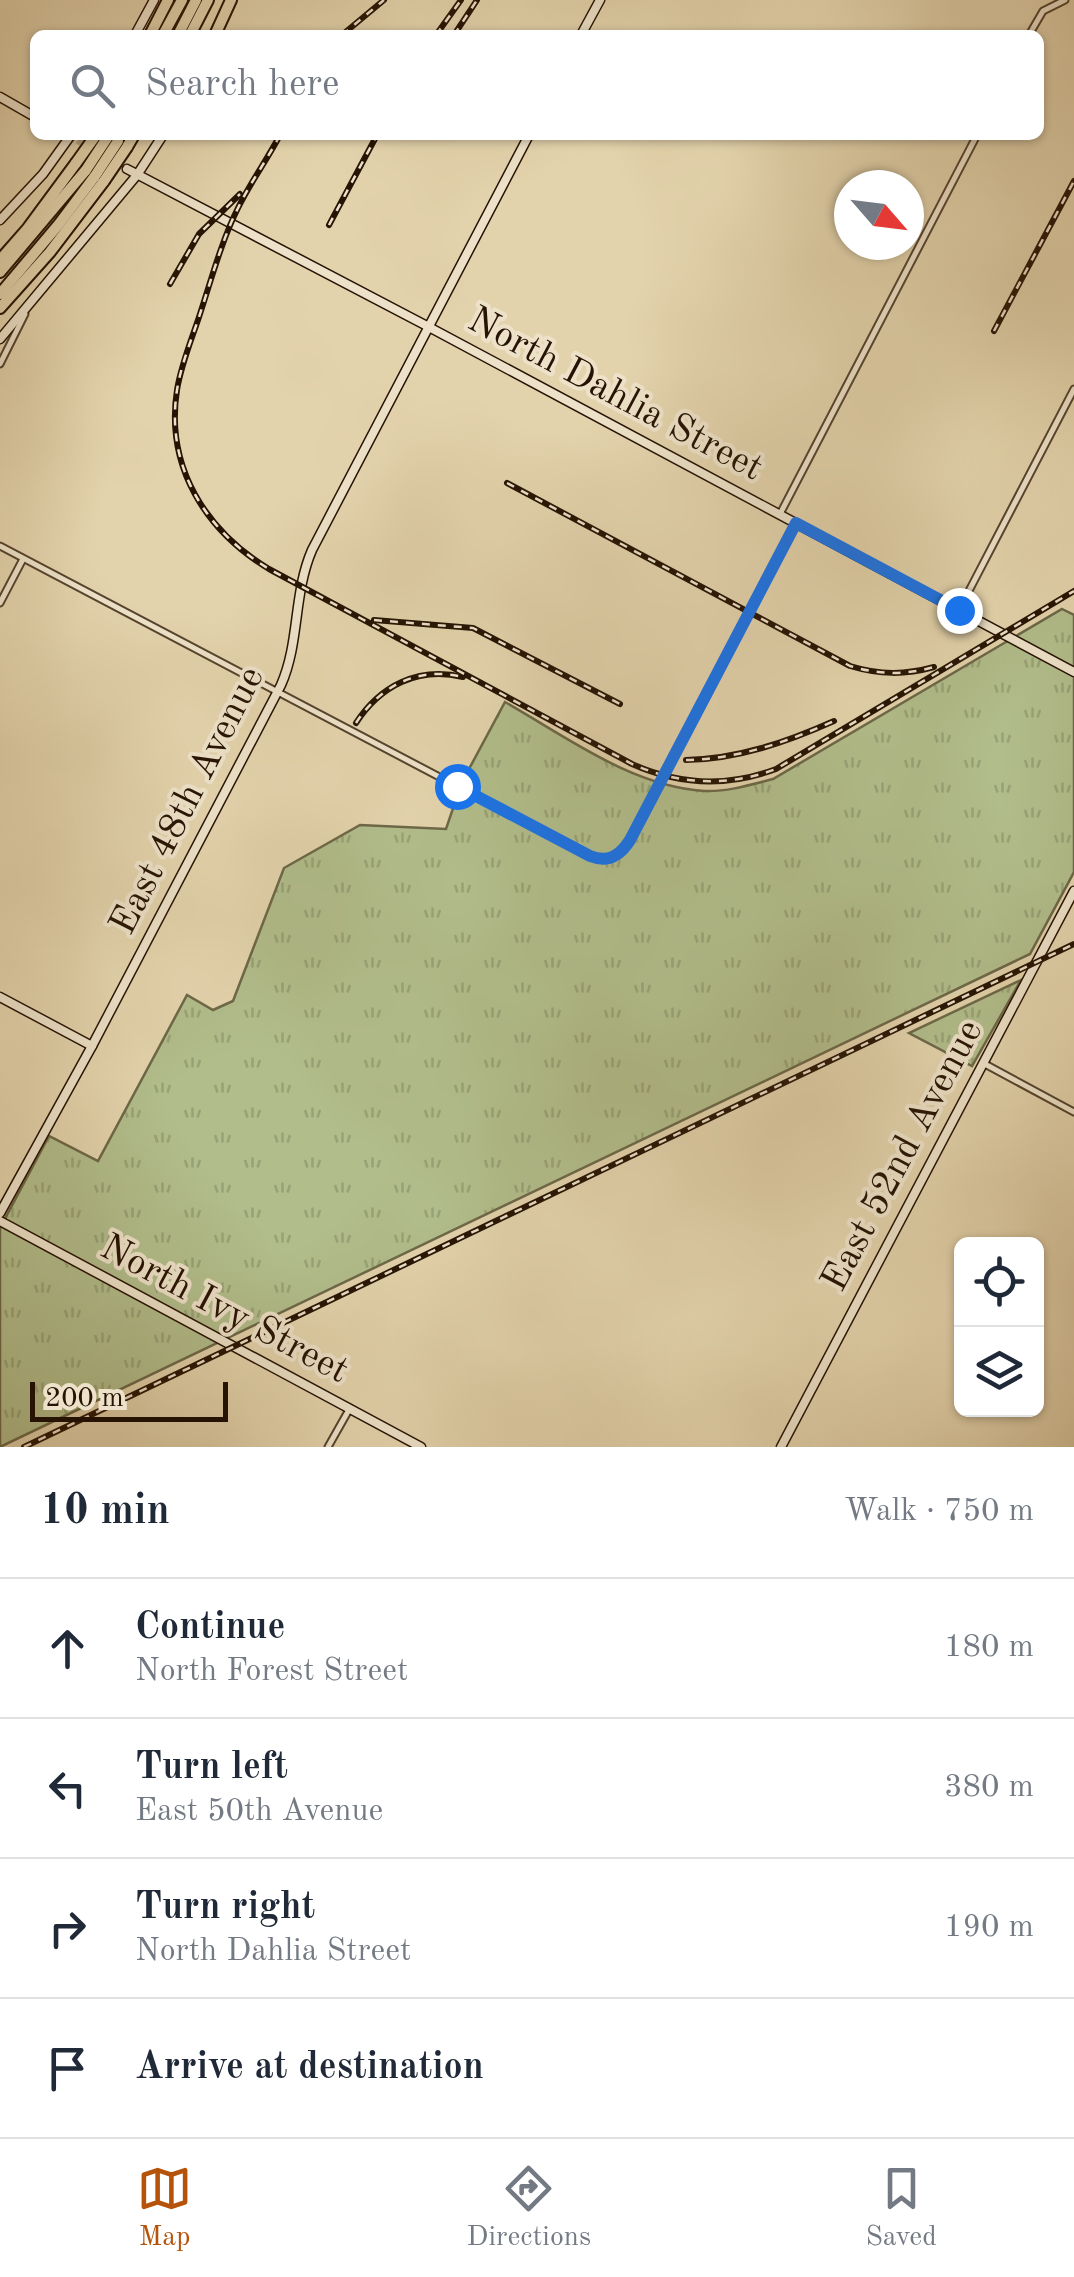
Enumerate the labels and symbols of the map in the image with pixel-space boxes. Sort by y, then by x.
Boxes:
north arrow [834,170,924,260]
street label: North Dahlia Street [461,301,769,489]
route end [937,588,983,634]
street label: East 48th Avenue [104,661,272,941]
route start [435,764,481,810]
street label: East 52nd Avenue [816,1014,990,1298]
street label: North Ivy Street [94,1229,354,1391]
scale bar [30,1377,228,1422]

